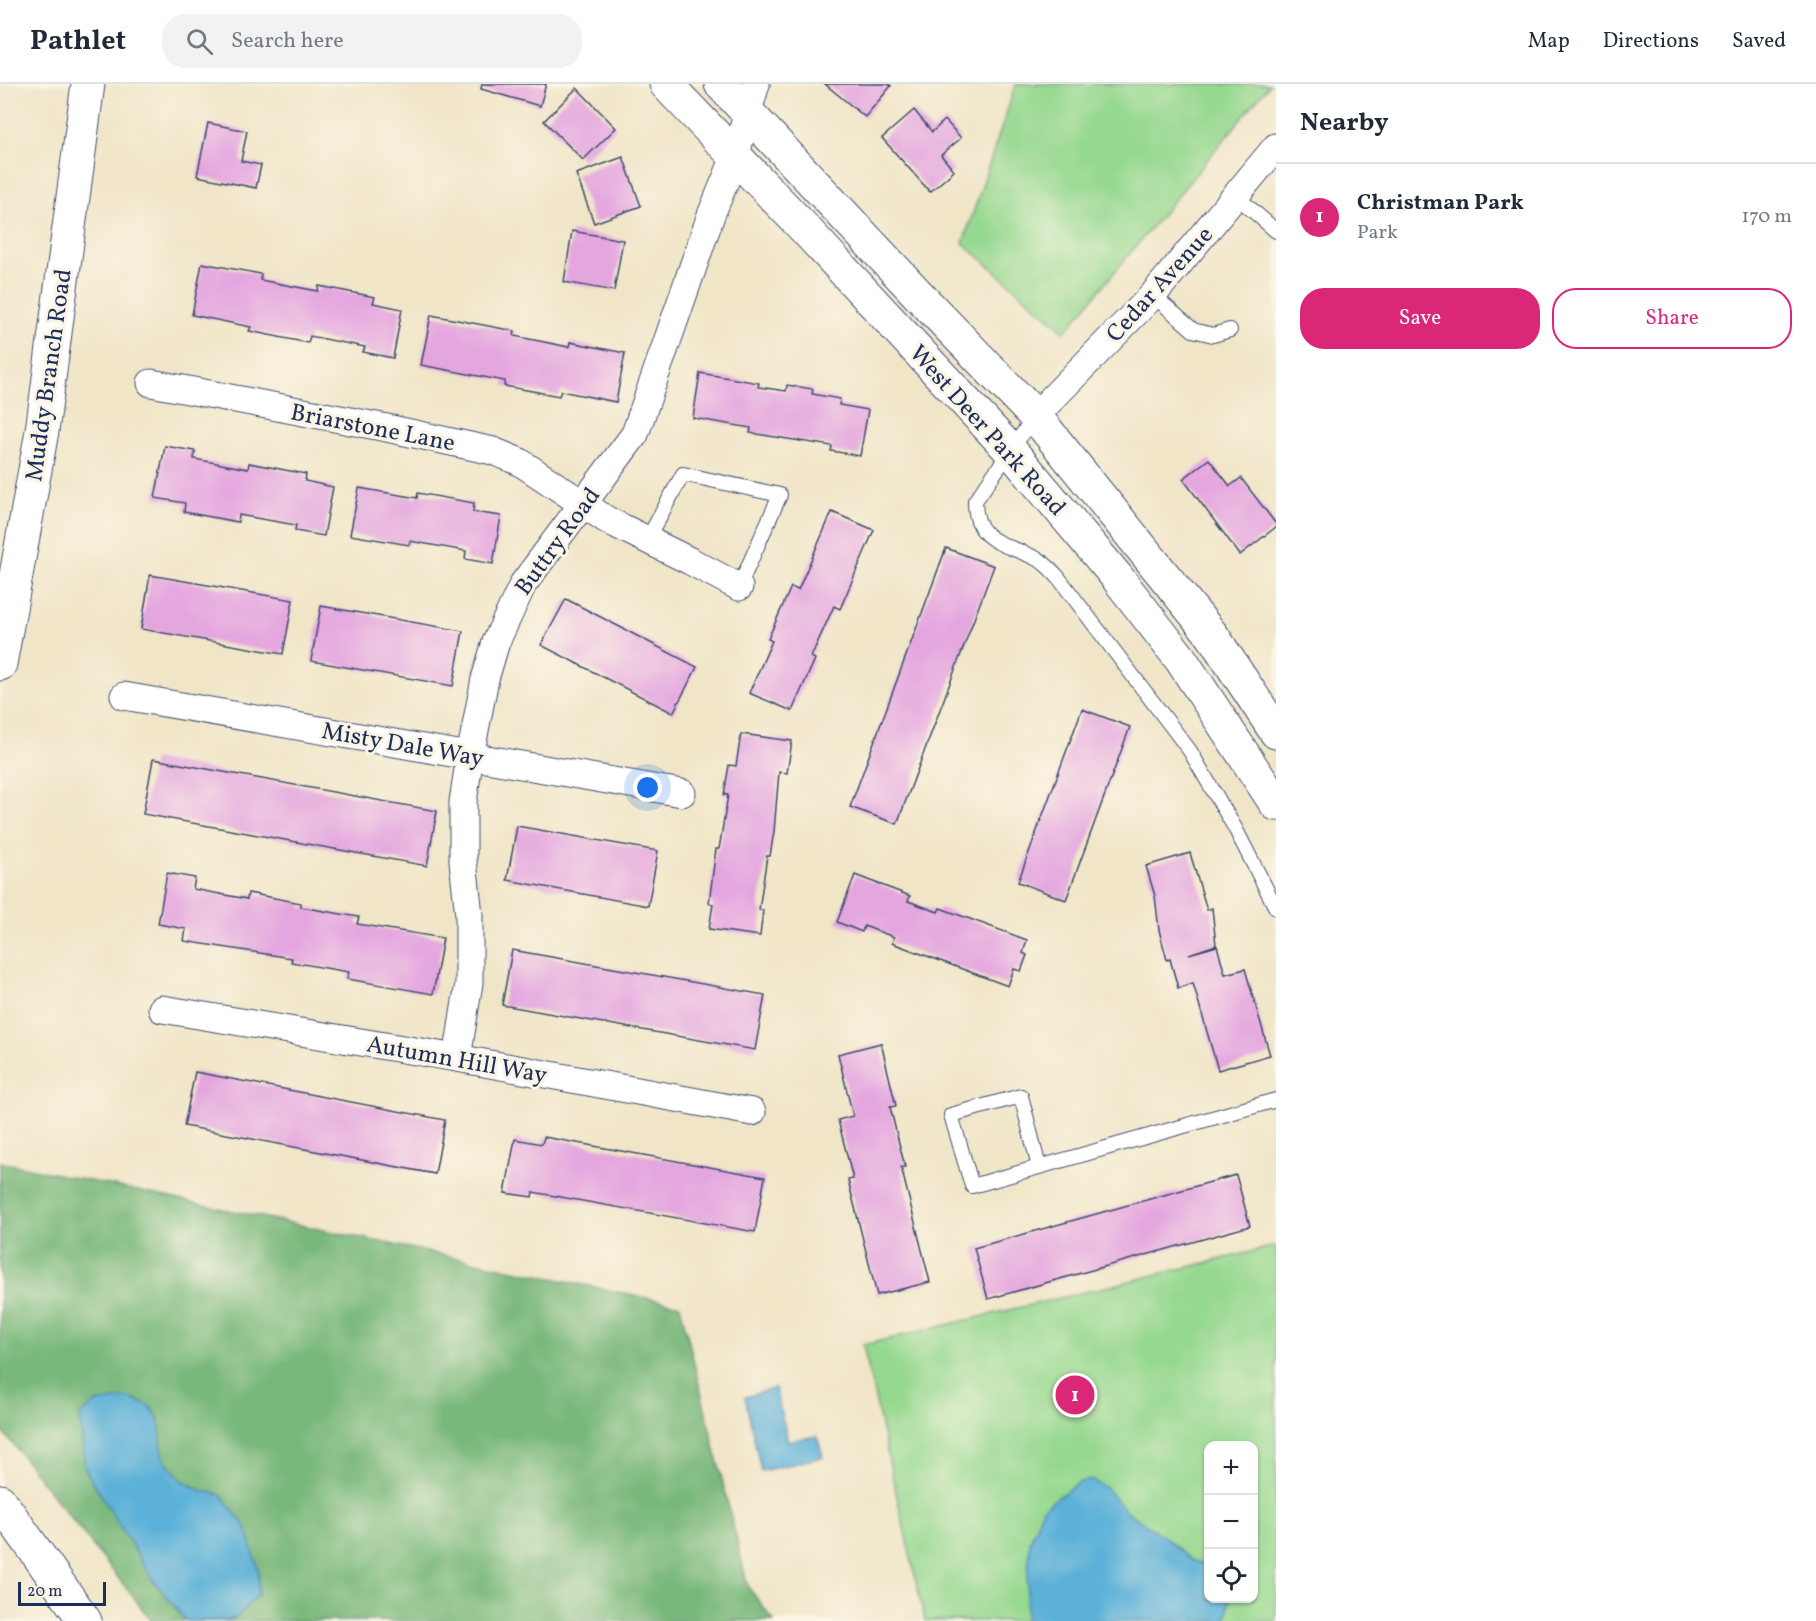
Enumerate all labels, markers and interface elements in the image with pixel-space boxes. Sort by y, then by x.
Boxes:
search box [162,14,582,68]
text: Pathlet [30,22,126,61]
icon: search [183,25,216,58]
text: Search here [231,26,344,57]
text: Map [1528,27,1570,56]
text: Directions [1603,27,1699,56]
text: Saved [1732,27,1786,56]
text: Nearby [1300,105,1389,141]
text: Christman Park [1357,188,1524,219]
text: 1 [1315,203,1324,231]
text: 170 m [1742,203,1792,231]
text: Park [1357,219,1398,247]
street label: Cedar Avenue [1099,220,1222,351]
street label: Muddy Branch Road [18,267,82,484]
button: Save [1300,288,1540,349]
button: Share [1552,288,1792,349]
street label: West Deer Park Road [900,338,1073,525]
street label: Briarstone Lane [287,396,458,462]
street label: Buttry Road [508,481,610,603]
street label: Misty Dale Way [319,715,486,777]
your location [633,773,662,802]
street label: Autumn Hill Way [364,1028,550,1094]
pin: 1 [1056,1372,1094,1418]
map controls [1204,1441,1258,1603]
button: + [1204,1441,1258,1495]
button: − [1204,1495,1258,1549]
button: locate [1204,1549,1258,1603]
scale bar [18,1579,106,1606]
text: 20 m [27,1581,62,1603]

